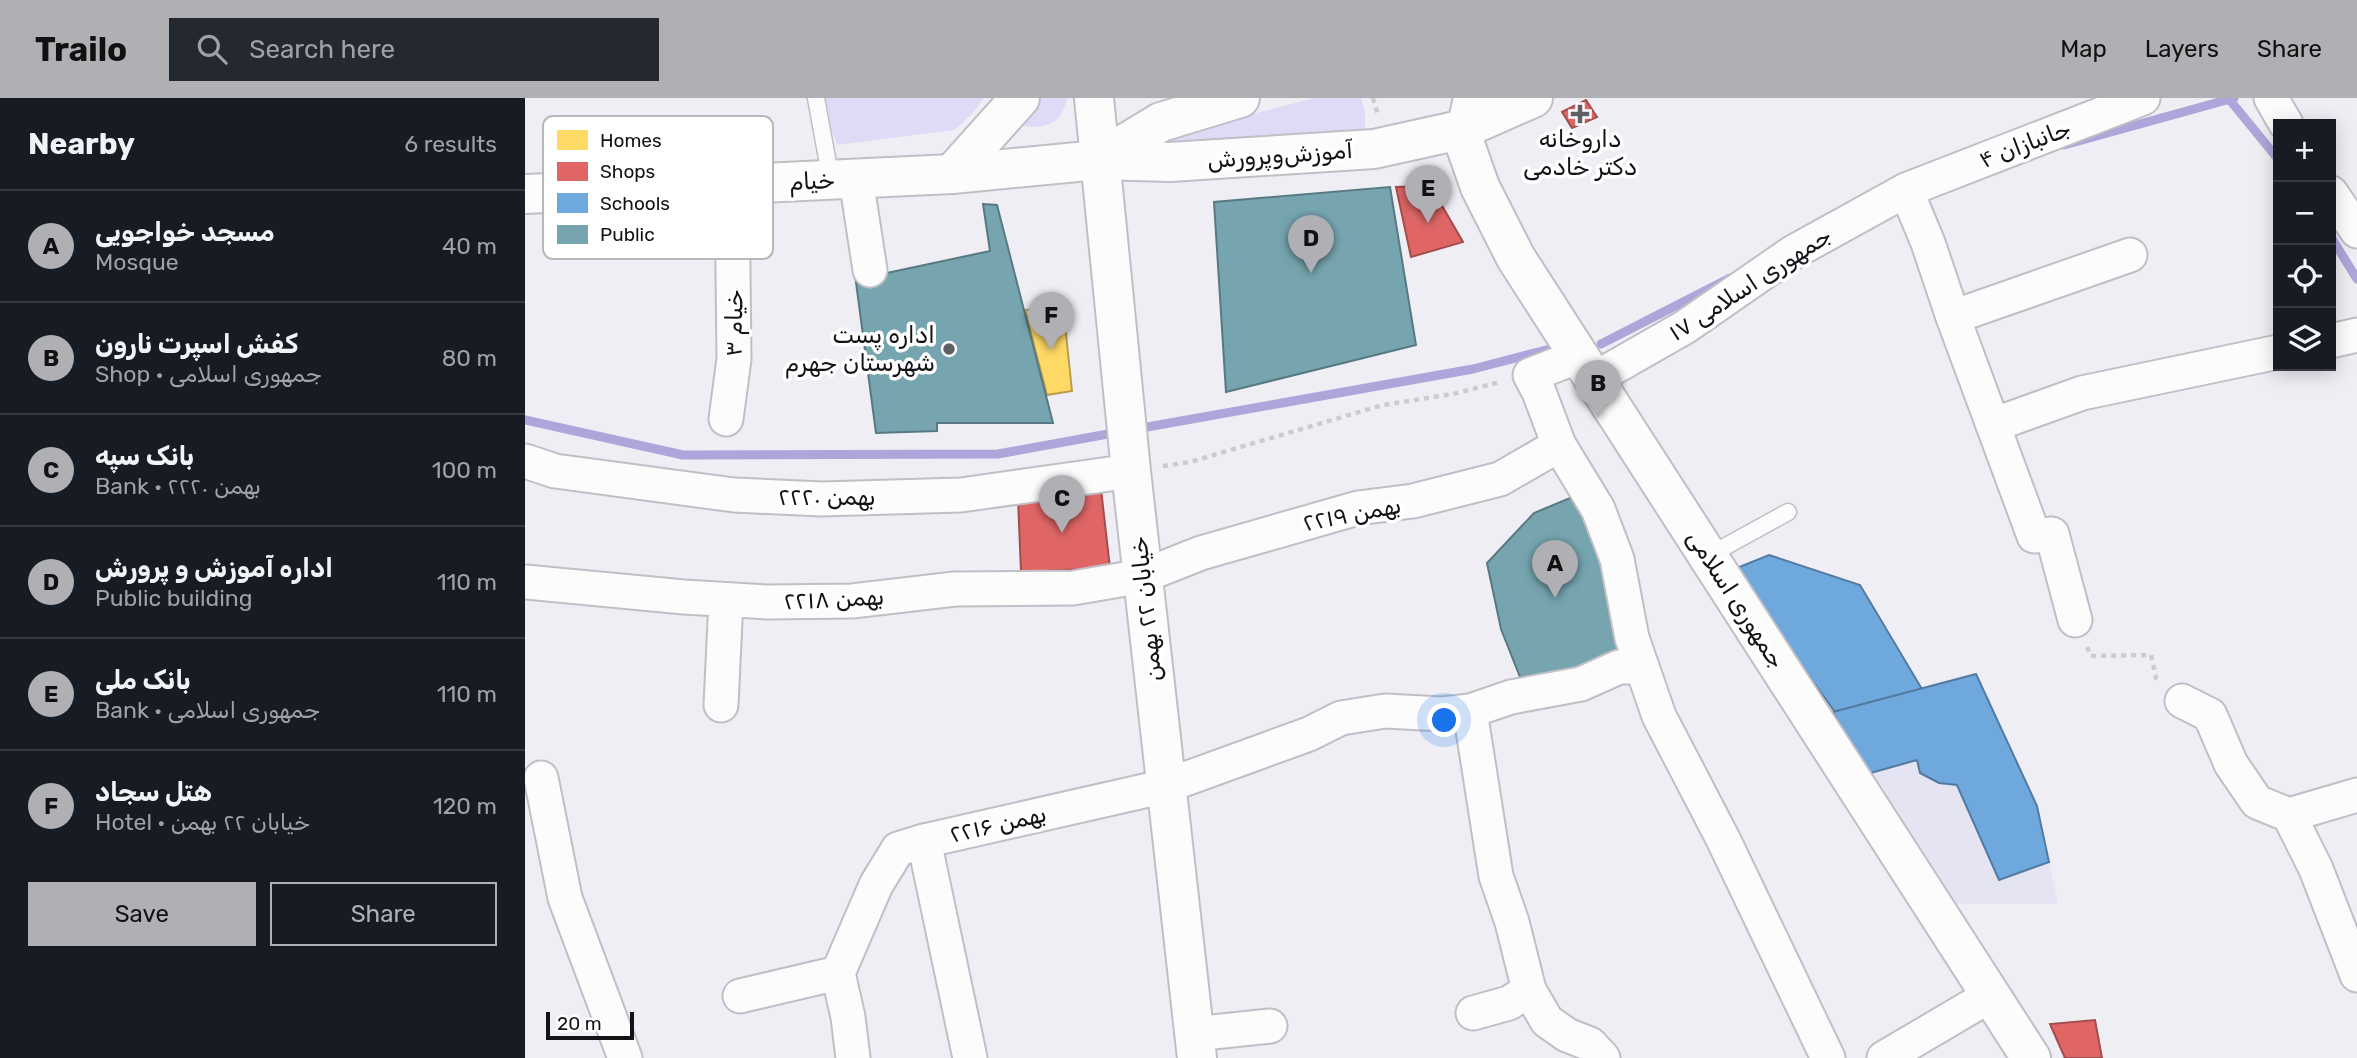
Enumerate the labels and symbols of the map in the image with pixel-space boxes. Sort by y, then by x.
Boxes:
marker: داروخانه دکتر خادمی [1572,106,1588,122]
street label: جانبازان ۴ [1975,114,2075,174]
legend [543,116,773,259]
place label: داروخانه دکتر خادمی [1523,125,1637,181]
text: Homes [600,129,662,152]
street label: آموزش‌و‌پرورش [1206,136,1354,176]
text: Shops [600,160,655,183]
pin: E [1405,165,1451,223]
street label: خیام [788,166,836,198]
text: Schools [600,192,670,215]
pin: D [1288,215,1334,273]
street label: جمهوری اسلامی ۱۷ [1664,221,1836,347]
text: Public [600,223,655,246]
street label: خیام ۳ [719,289,751,357]
pin: F [1028,292,1074,350]
place label: اداره پست شهرستان جهرم [785,321,935,379]
marker: اداره پست شهرستان جهرم [941,341,957,357]
pin: B [1575,360,1621,418]
pin: C [1039,475,1085,533]
street label: ۲۲بهمن ۲۰ [778,483,876,511]
street label: ۲۲بهمن ۱۹ [1301,491,1403,537]
street label: جمهوری اسلامی [1681,525,1791,673]
street label: خیابان ۲۲ بهمن [1124,535,1168,683]
pin: A [1532,540,1578,598]
street label: ۲۲بهمن ۱۸ [783,582,885,616]
your location [1427,703,1461,737]
street label: ۲۲بهمن ۱۶ [947,799,1049,849]
scale bar [546,1009,633,1041]

